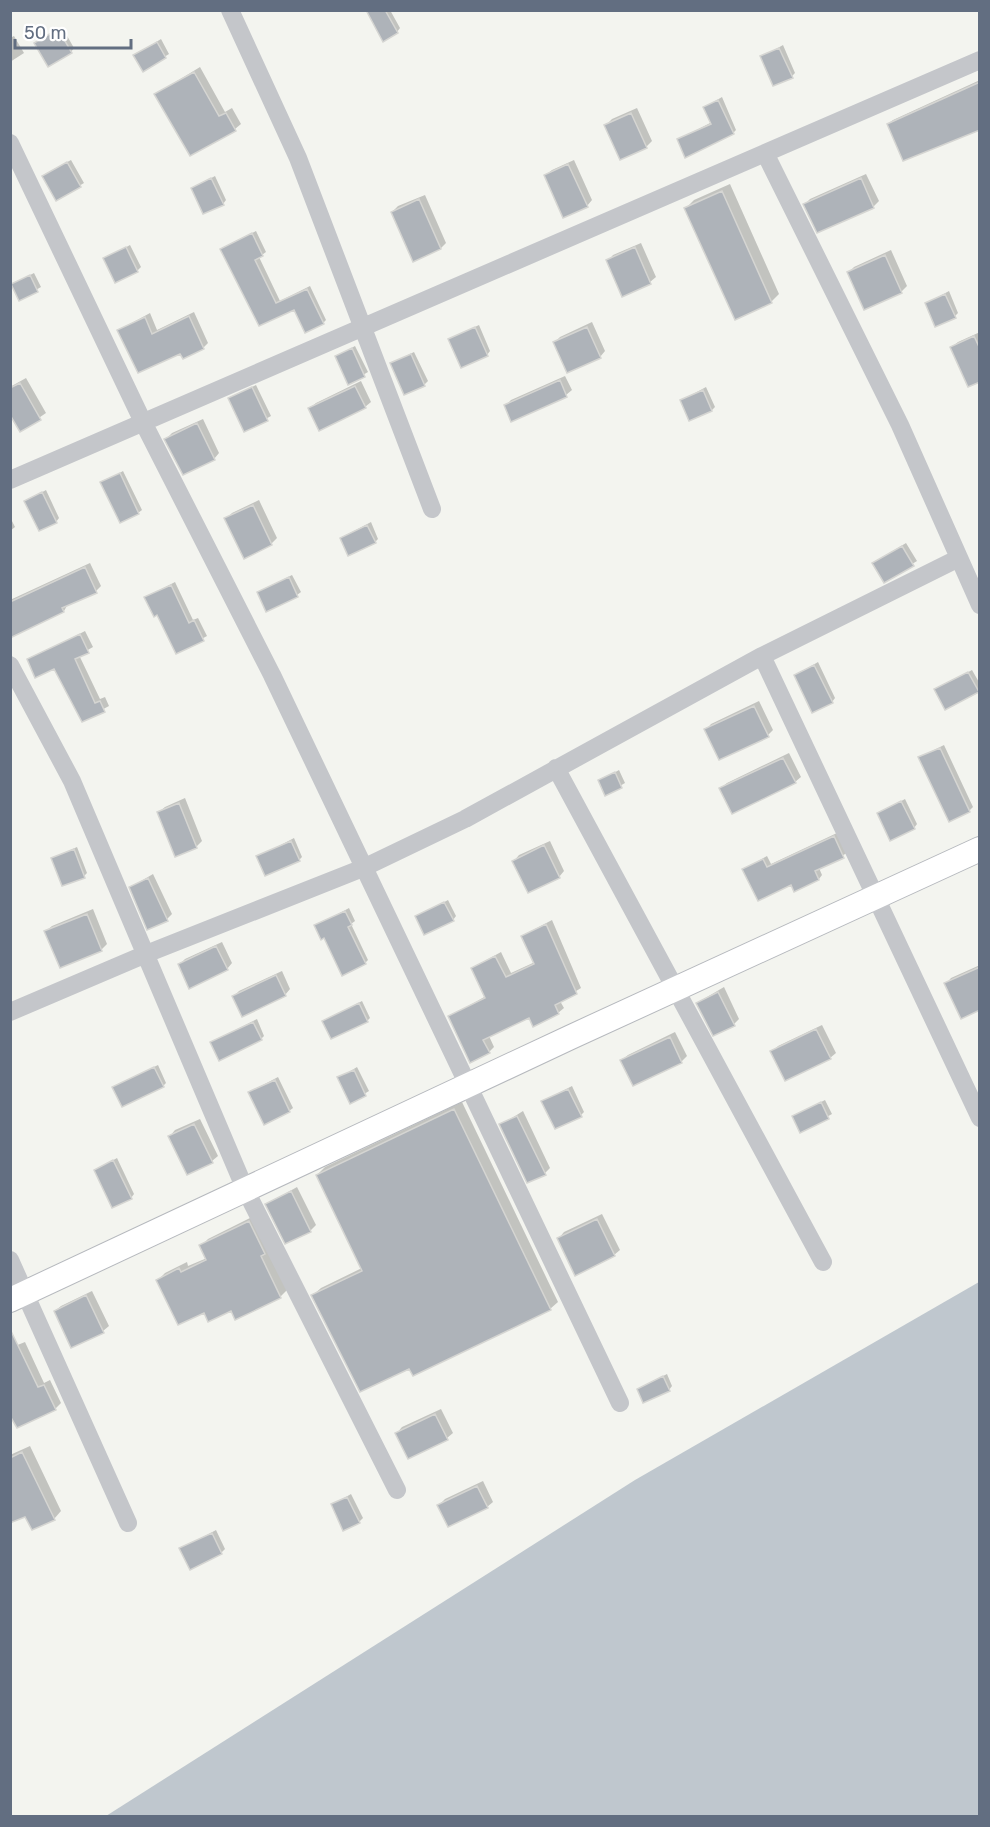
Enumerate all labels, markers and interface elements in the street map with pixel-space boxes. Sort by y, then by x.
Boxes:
scale bar [15,12,130,50]
text: 50 m [24,22,67,44]

